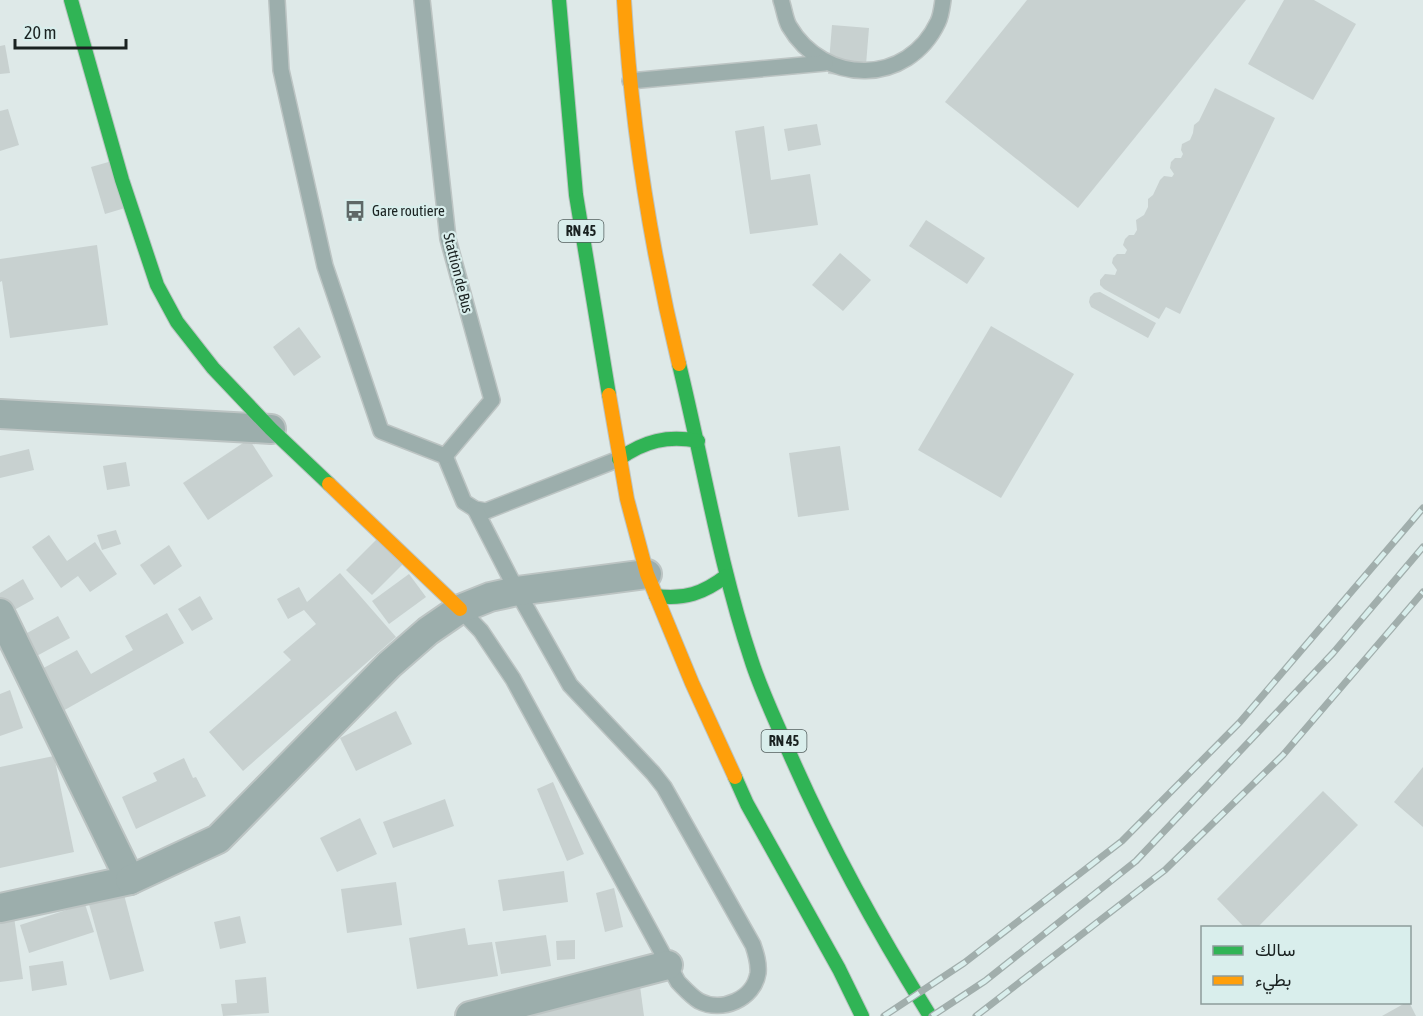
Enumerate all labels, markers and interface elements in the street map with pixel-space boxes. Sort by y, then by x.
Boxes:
scale bar [15,12,126,50]
text: 20 m [24,22,56,43]
bus stop icon: Gare routiere [343,199,367,223]
place label: Gare routiere [372,202,445,219]
road number: RN 45 [558,220,604,242]
street label: Stattion de Bus [440,231,477,315]
road number: RN 45 [762,730,806,752]
legend [1201,926,1411,1004]
text: سالك [1255,939,1295,960]
text: بطيء [1255,969,1291,995]

